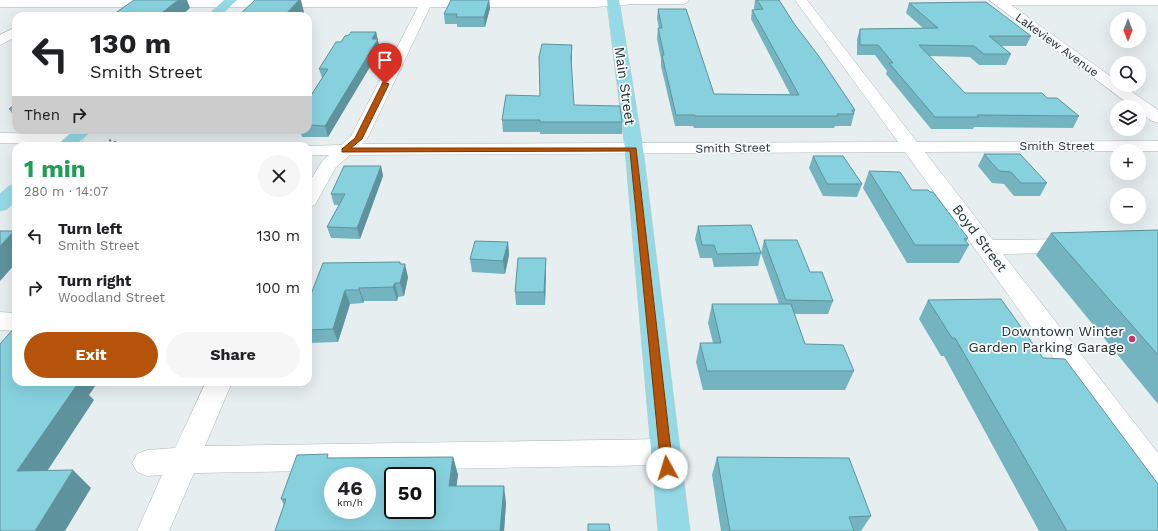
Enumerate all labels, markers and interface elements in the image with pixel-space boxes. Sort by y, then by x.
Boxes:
street label: Lakeview Avenue [1013,10,1101,80]
north arrow [1110,12,1146,48]
map controls [1110,12,1146,224]
text: 130 m [90,27,171,60]
icon: left [24,28,76,80]
pin [368,43,402,84]
street label: Main Street [612,46,638,126]
icon: arrive [374,49,396,71]
button: search [1110,56,1146,92]
text: Smith Street [90,61,202,82]
button: layers [1110,100,1146,136]
icon: right [68,104,90,126]
text: Then [24,106,60,124]
street label: Smith Street [1020,139,1094,153]
street label: Smith Street [695,140,771,156]
button: + [1110,144,1146,180]
text: 1 min [24,155,86,183]
button: close [258,155,300,197]
text: 280 m · 14:07 [24,184,108,199]
button: − [1110,188,1146,224]
street label: Boyd Street [949,201,1011,275]
text: Turn left [58,220,122,238]
icon: left [24,225,46,247]
text: 130 m [257,227,300,245]
text: Smith Street [58,238,139,253]
text: Turn right [58,272,131,290]
icon: right [24,277,46,299]
text: 100 m [256,279,300,297]
text: Woodland Street [58,290,165,305]
place label: Downtown Winter Garden Parking Garage [968,323,1124,355]
button: Exit [24,332,158,378]
button: Share [166,332,300,378]
marker: Downtown Winter Garden Parking Garage [1127,334,1137,344]
position arrow [646,447,688,489]
speed limit sign: 50 [384,467,436,519]
text: 46 [337,476,363,500]
text: km/h [337,497,363,508]

